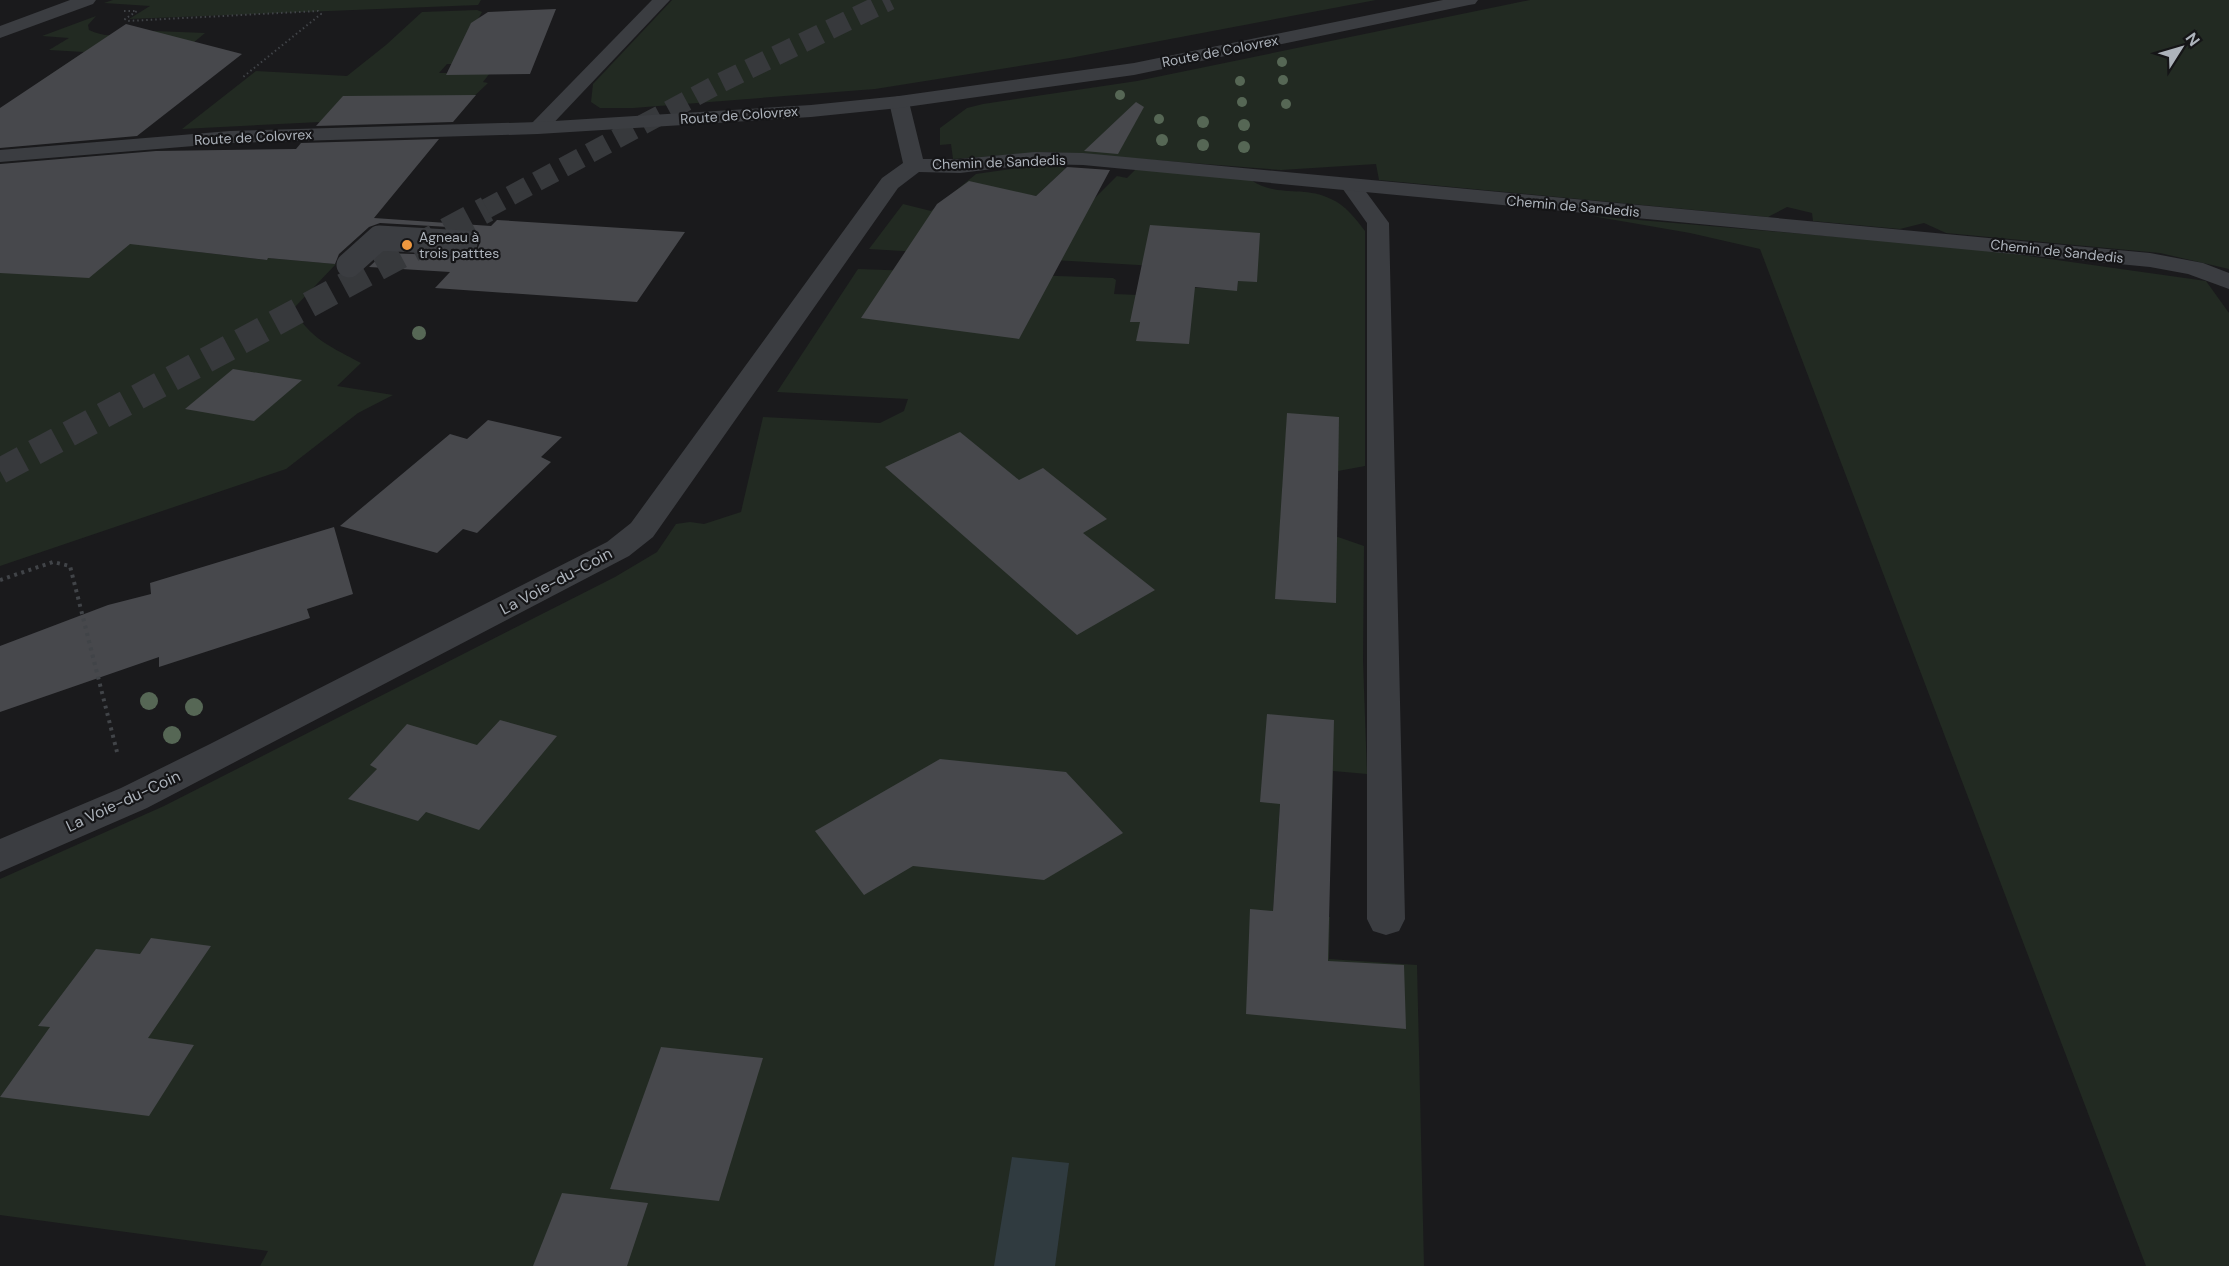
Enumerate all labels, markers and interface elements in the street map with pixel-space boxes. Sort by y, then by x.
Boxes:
north arrow [2151,18,2211,78]
text: N [2181,28,2204,50]
street label: Route de Colovrex [1160,31,1280,71]
street label: Route de Colovrex [680,102,799,128]
street label: Route de Colovrex [194,125,312,149]
street label: Chemin de Sandedis [932,151,1066,173]
street label: Chemin de Sandedis [1506,191,1640,221]
place label: Agneau à trois patttes [419,228,499,262]
street label: Chemin de Sandedis [1990,235,2124,267]
marker: Agneau à trois patttes [400,238,414,252]
street label: La Voie-du-Coin [496,543,616,619]
street label: La Voie-du-Coin [62,765,184,837]

